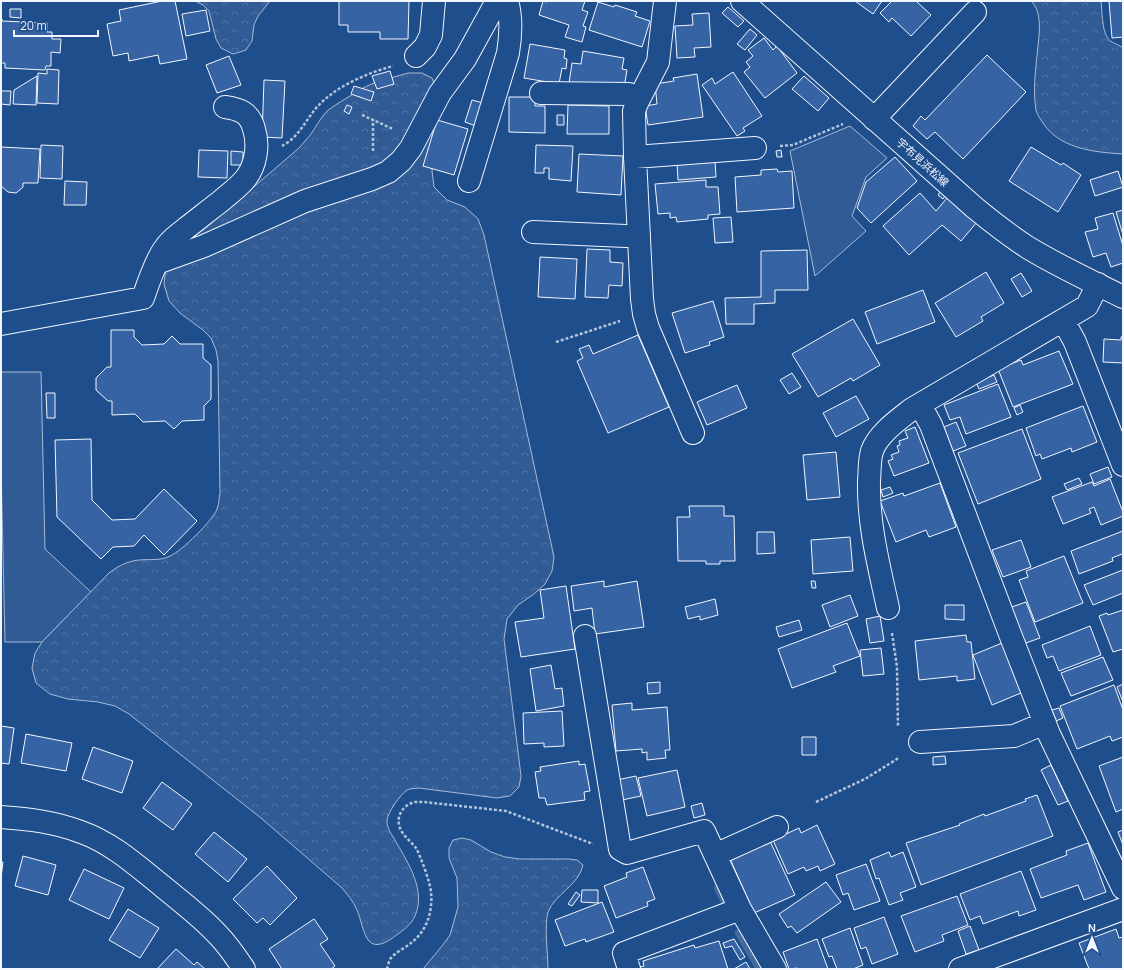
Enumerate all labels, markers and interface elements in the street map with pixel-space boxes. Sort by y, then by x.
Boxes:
scale bar [14,12,98,38]
text: 20 m [20,17,47,34]
street label: 宇布見浜松線 [893,134,953,190]
north arrow [1072,918,1112,958]
text: N [1088,920,1096,935]

